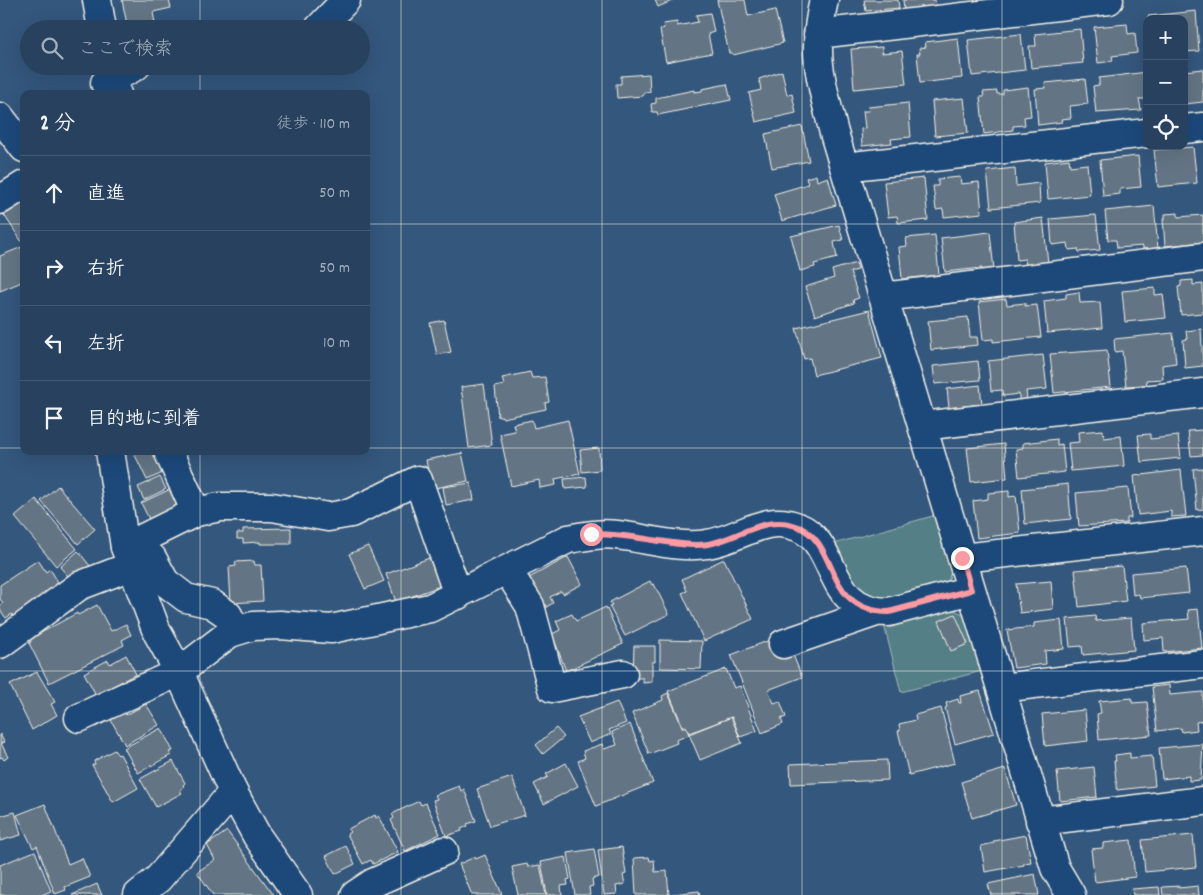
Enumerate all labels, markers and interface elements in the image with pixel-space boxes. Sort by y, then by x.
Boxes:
map controls [1143,15,1188,150]
button: + [1143,15,1188,60]
search box [20,20,370,75]
icon: search [38,34,66,62]
text: ここで検索 [78,37,173,64]
button: − [1143,60,1188,105]
button: locate [1143,105,1188,150]
text: 2 分 [40,110,75,140]
text: 徒歩 · 110 m [277,113,350,136]
icon: ahead [40,179,68,207]
text: 直進 [87,182,125,209]
text: 50 m [319,182,350,205]
icon: right [40,254,68,282]
text: 右折 [87,257,125,284]
text: 50 m [319,257,350,280]
icon: left [40,329,68,357]
text: 左折 [87,332,125,359]
text: 10 m [323,332,350,355]
icon: arrive [40,404,68,432]
text: 目的地に到着 [87,407,201,434]
route start [580,523,603,546]
route end [951,547,974,570]

